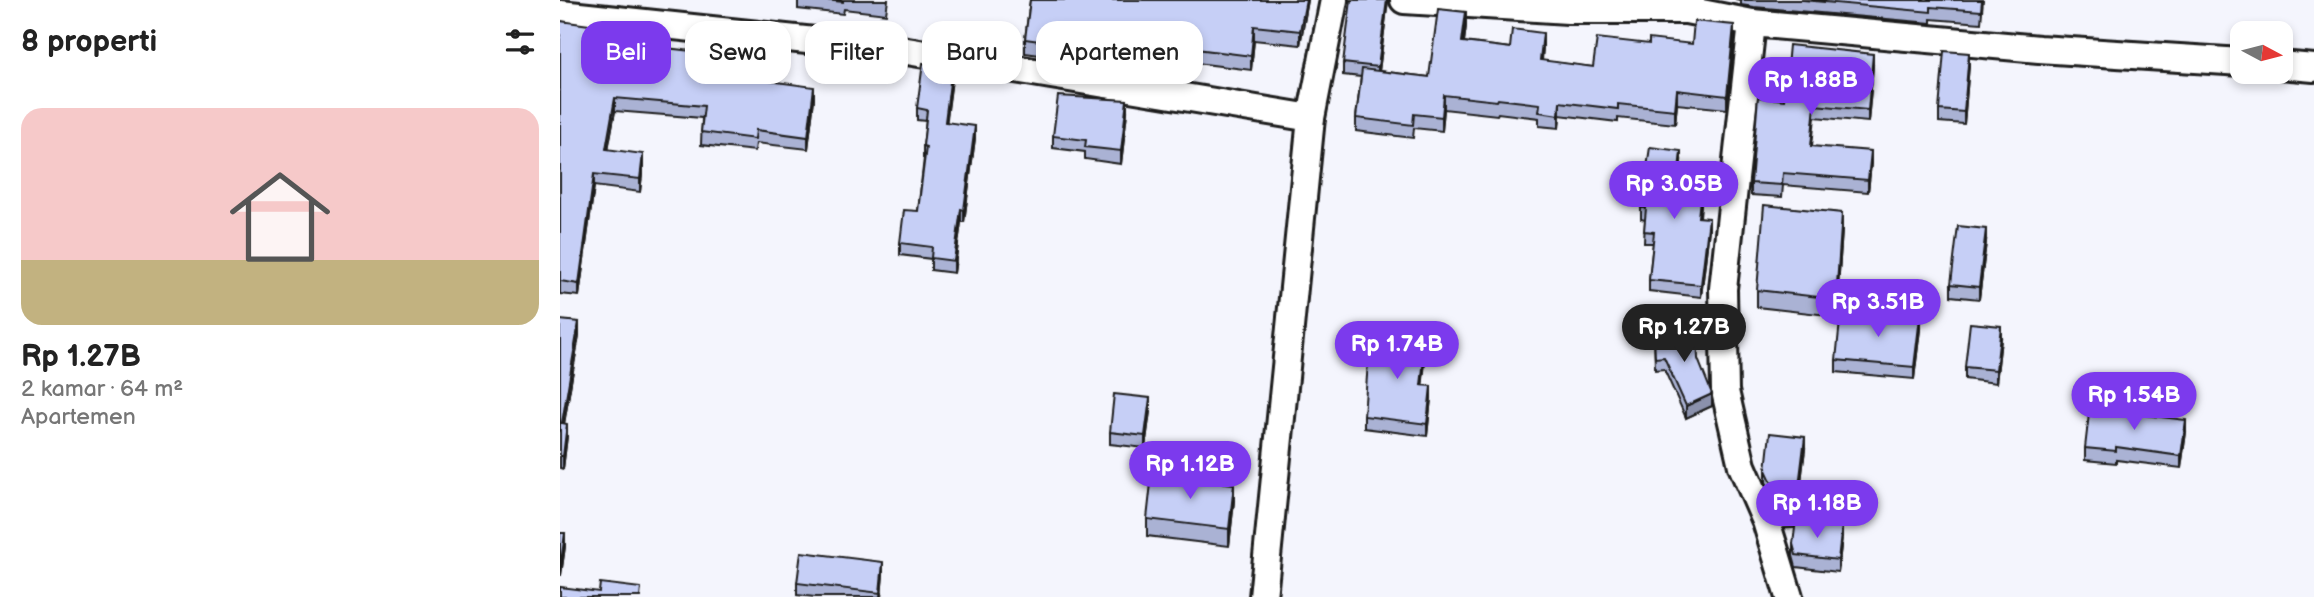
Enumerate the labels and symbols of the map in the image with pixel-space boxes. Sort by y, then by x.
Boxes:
north arrow [2230,21,2292,84]
pin: Rp 1.88B [1739,58,1883,117]
pin: Rp 3.05B [1602,162,1746,221]
pin: Rp 3.51B [1806,280,1950,339]
pin: Rp 1.27B [1612,304,1756,364]
pin: Rp 1.74B [1325,322,1469,381]
pin: Rp 1.54B [2062,372,2206,432]
pin: Rp 1.12B [1118,442,1262,501]
pin: Rp 1.18B [1745,480,1889,540]

